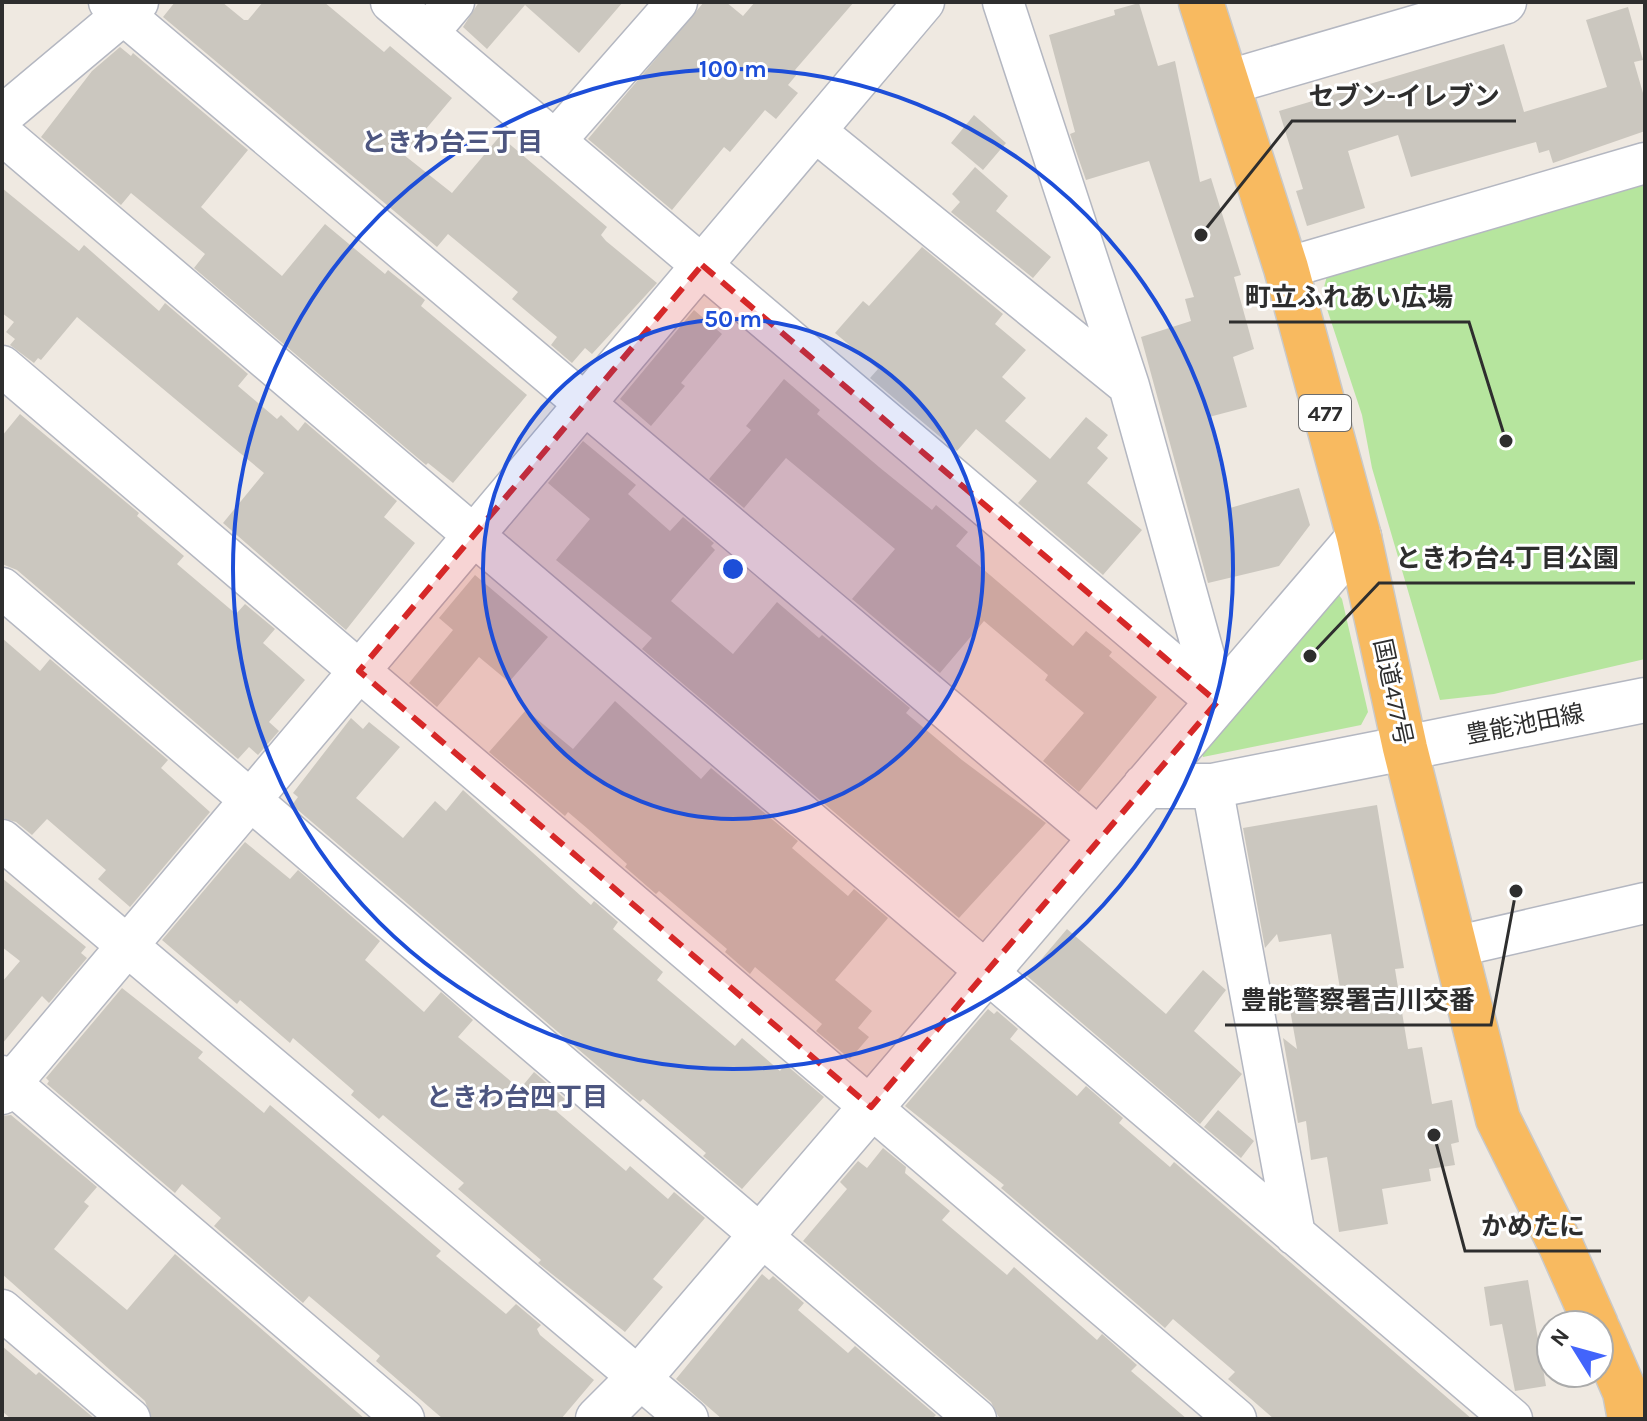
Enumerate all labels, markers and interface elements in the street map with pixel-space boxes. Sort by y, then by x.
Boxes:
text: 100 m [699,55,767,83]
callout: セブン-イレブン [1292,71,1516,121]
text: セブン-イレブン [1308,81,1500,112]
district label: ときわ台三丁目 [361,127,543,158]
callout: 町立ふれあい広場 [1229,272,1469,322]
text: 町立ふれあい広場 [1245,282,1453,313]
text: 50 m [704,305,762,333]
road number: 477 [1299,395,1351,431]
callout: ときわ台4丁目公園 [1379,533,1635,583]
text: ときわ台4丁目公園 [1395,543,1619,574]
centre of rings [719,555,747,583]
street label: 国道477号 [1368,636,1418,748]
street label: 豊能池田線 [1463,699,1587,749]
callout: 豊能警察署吉川交番 [1225,975,1491,1025]
text: 豊能警察署吉川交番 [1241,985,1475,1016]
district label: ときわ台四丁目 [426,1082,608,1113]
callout: かめたに [1465,1201,1601,1251]
text: かめたに [1481,1211,1585,1242]
north arrow [1535,1309,1615,1389]
text: N [1545,1323,1575,1352]

